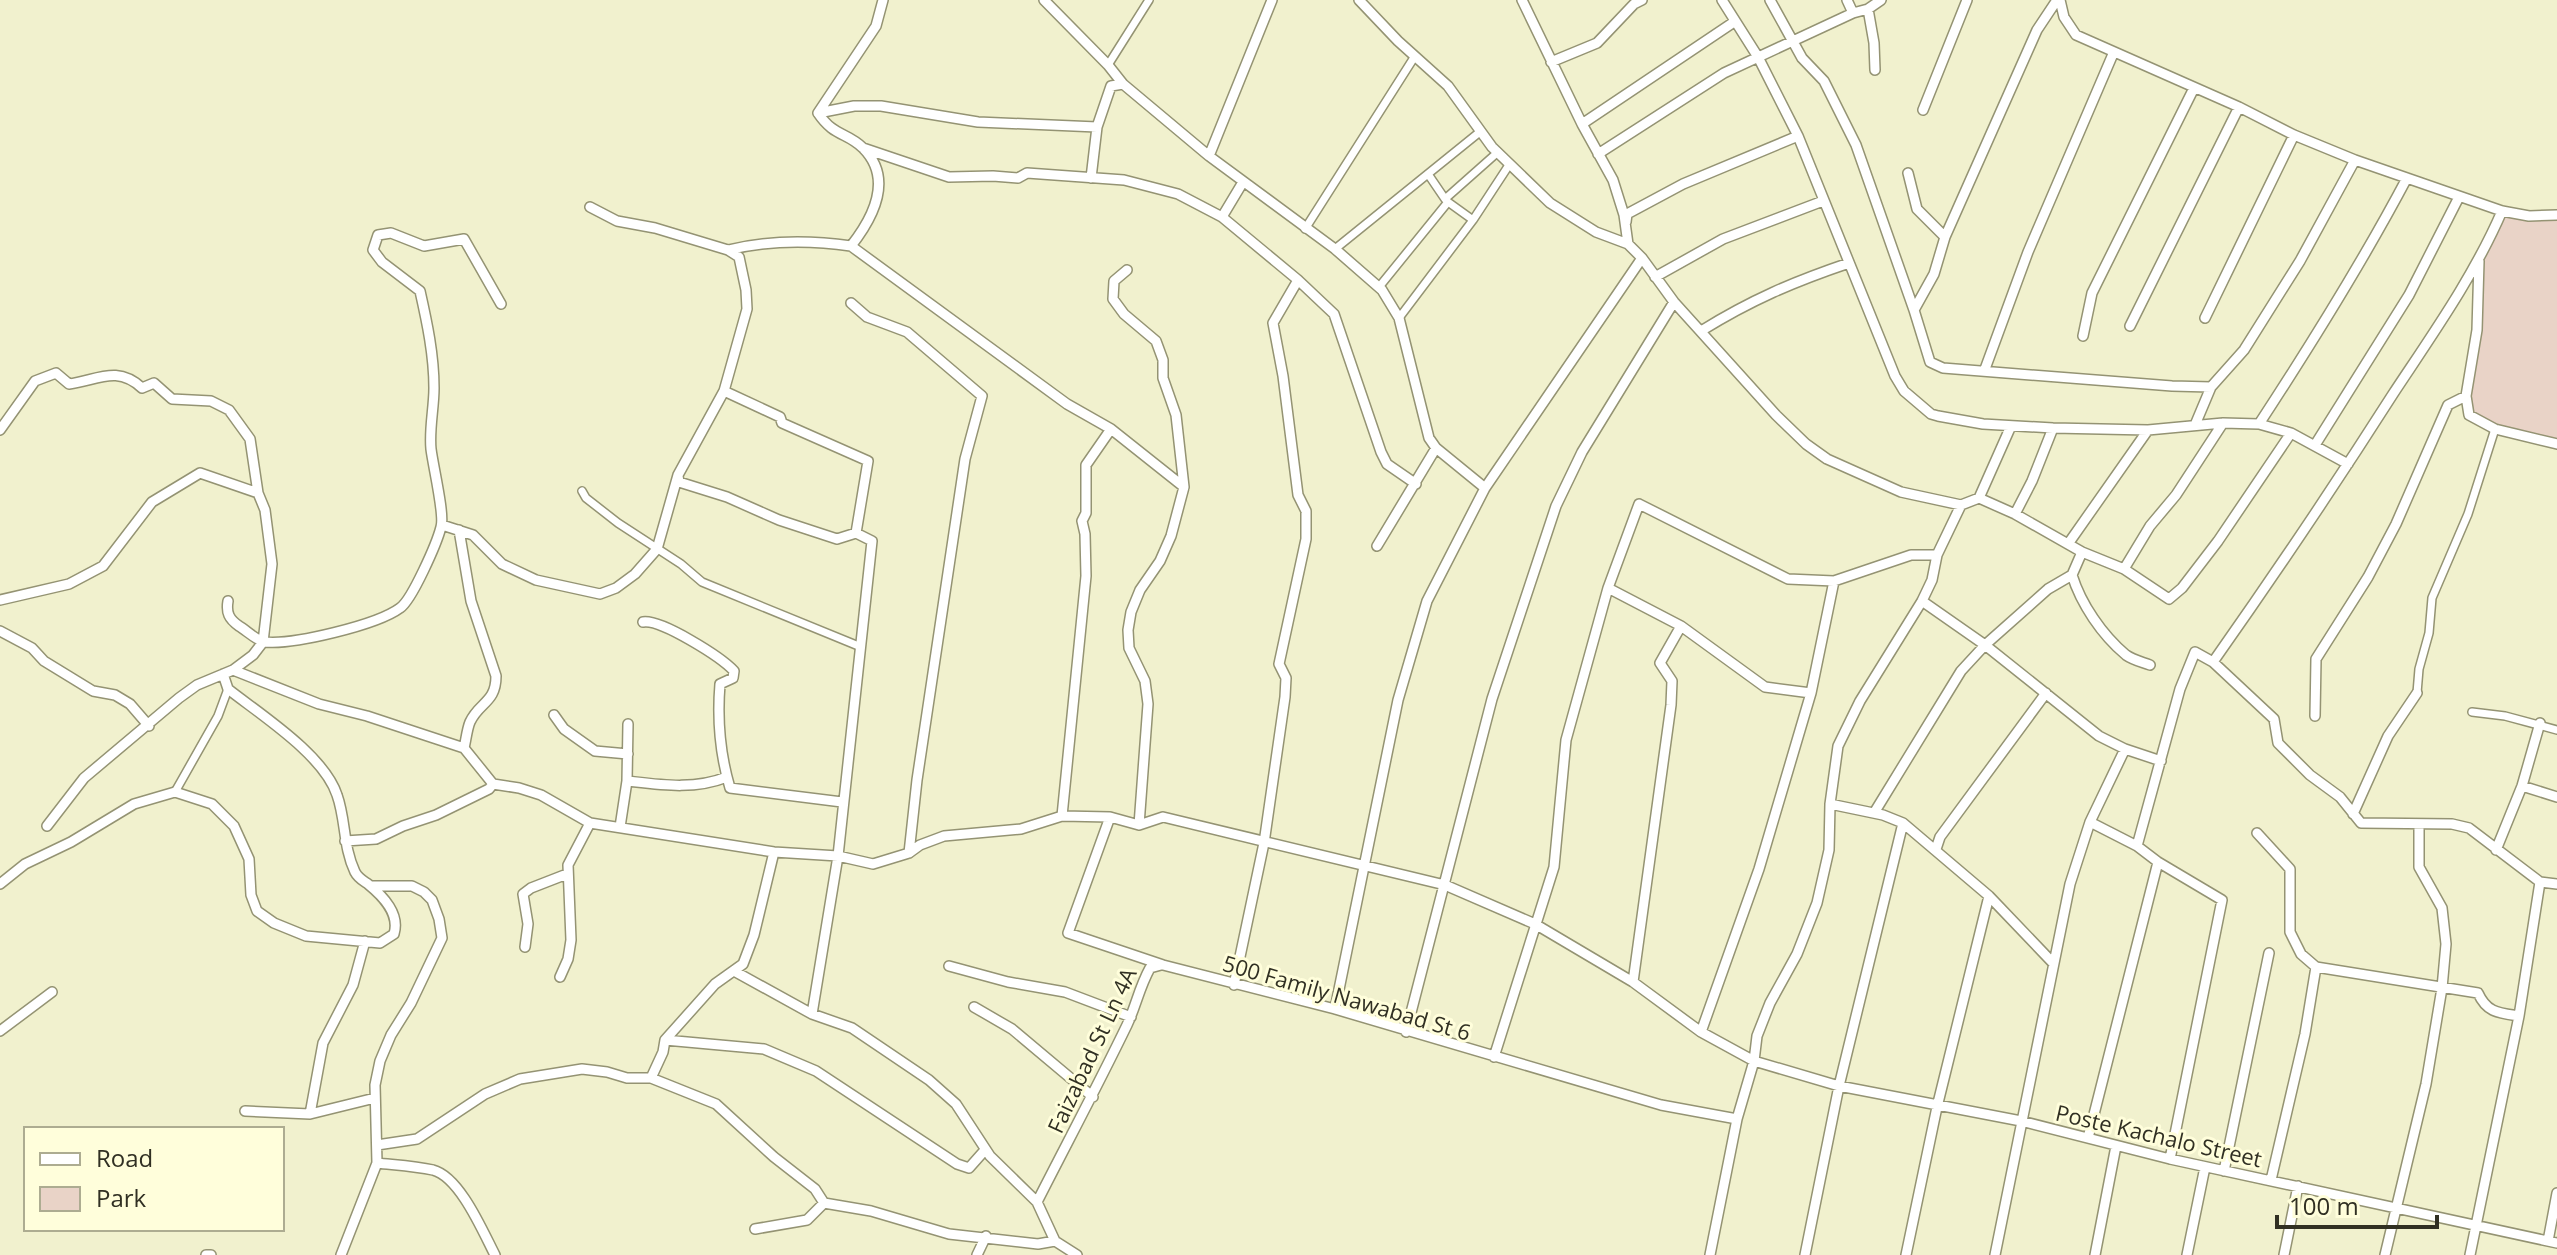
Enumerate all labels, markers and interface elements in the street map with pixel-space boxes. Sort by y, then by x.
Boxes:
street label: 500 Family Nawabad St 6 [1220,947,1474,1047]
street label: Faizabad St Ln 4A [1040,962,1143,1138]
street label: Poste Kachalo Street [2053,1097,2265,1173]
legend [24,1127,284,1231]
text: Road [96,1141,153,1174]
scale bar [2277,1179,2437,1229]
text: Park [96,1181,147,1214]
text: 100 m [2289,1189,2359,1222]

